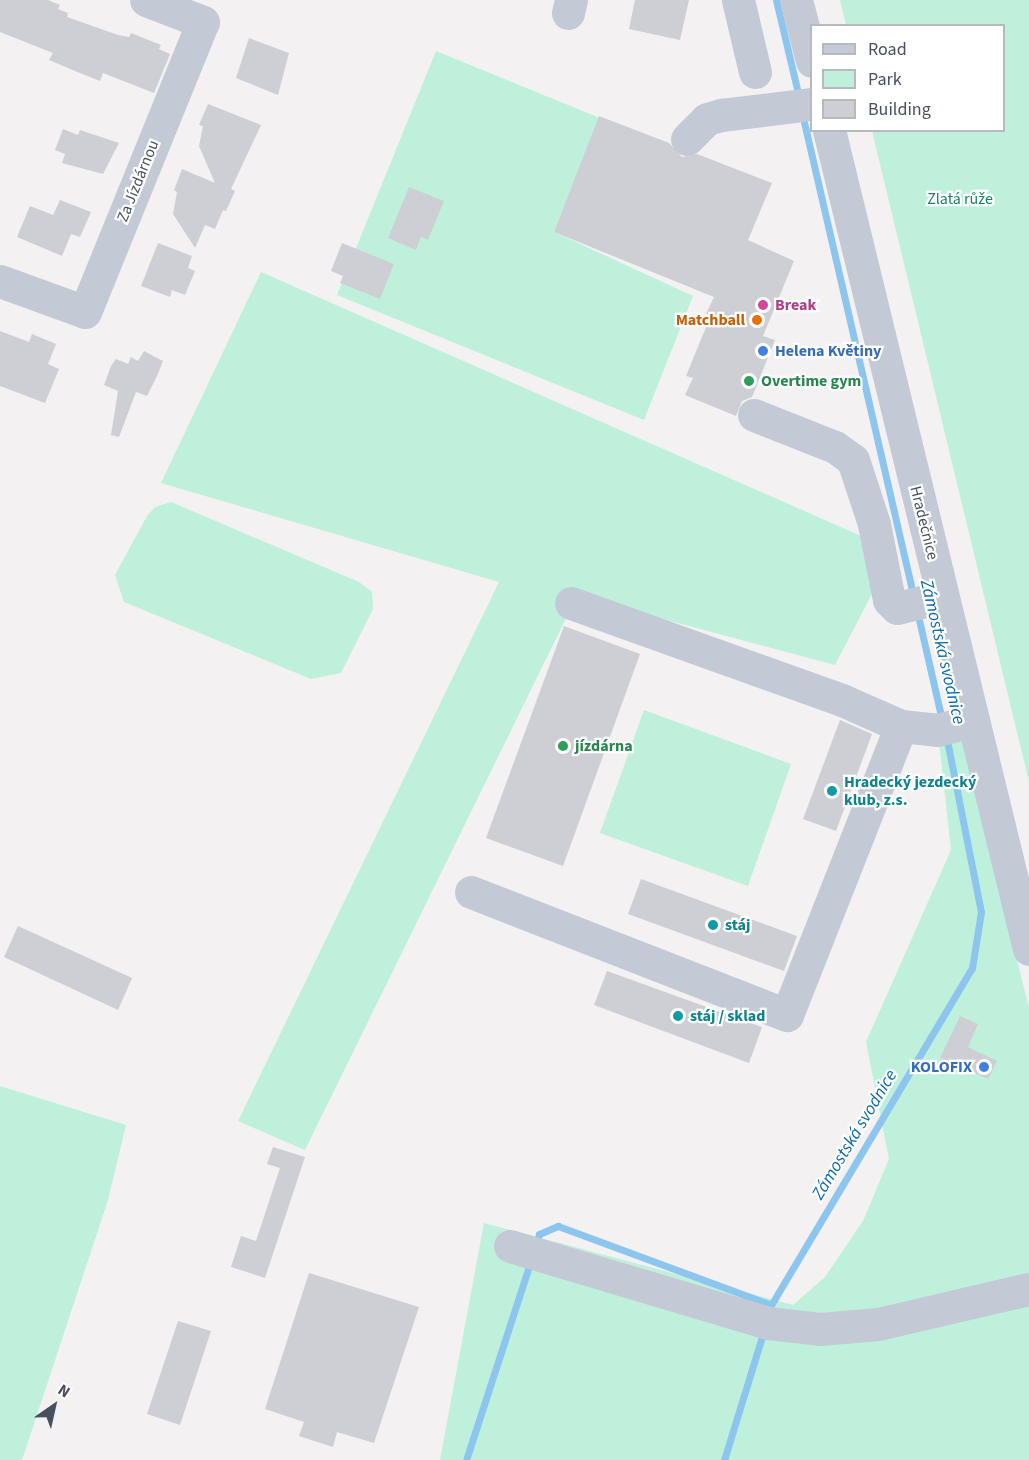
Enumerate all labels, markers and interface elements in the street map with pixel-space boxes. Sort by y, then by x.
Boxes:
legend [810,24,1005,132]
text: Road [868,37,907,62]
text: Park [868,67,902,92]
text: Building [868,97,931,122]
street label: Za Jízdárnou [113,137,163,225]
park label: Zlatá růže [927,189,993,209]
place label: Break [775,295,816,315]
marker: Break [756,298,770,312]
place label: Matchball [676,310,745,330]
marker: Matchball [750,313,764,327]
place label: Helena Květiny [775,341,881,361]
marker: Helena Květiny [756,344,770,358]
place label: Overtime gym [761,371,861,391]
marker: Overtime gym [742,374,756,388]
street label: Hradečnice [906,484,942,562]
water label: Zámostská svodnice [915,578,969,726]
place label: jízdárna [575,736,633,756]
marker: jízdárna [556,739,570,753]
place label: Hradecký jezdecký klub, z.s. [844,772,976,810]
marker: Hradecký jezdecký klub, z.s. [825,784,839,798]
place label: stáj [725,915,750,935]
marker: stáj [706,918,720,932]
place label: stáj / sklad [690,1006,765,1026]
marker: stáj / sklad [671,1009,685,1023]
place label: KOLOFIX [911,1057,972,1077]
marker: KOLOFIX [977,1060,991,1074]
water label: Zámostská svodnice [808,1066,902,1204]
north arrow [24,1376,84,1436]
text: N [53,1379,75,1403]

